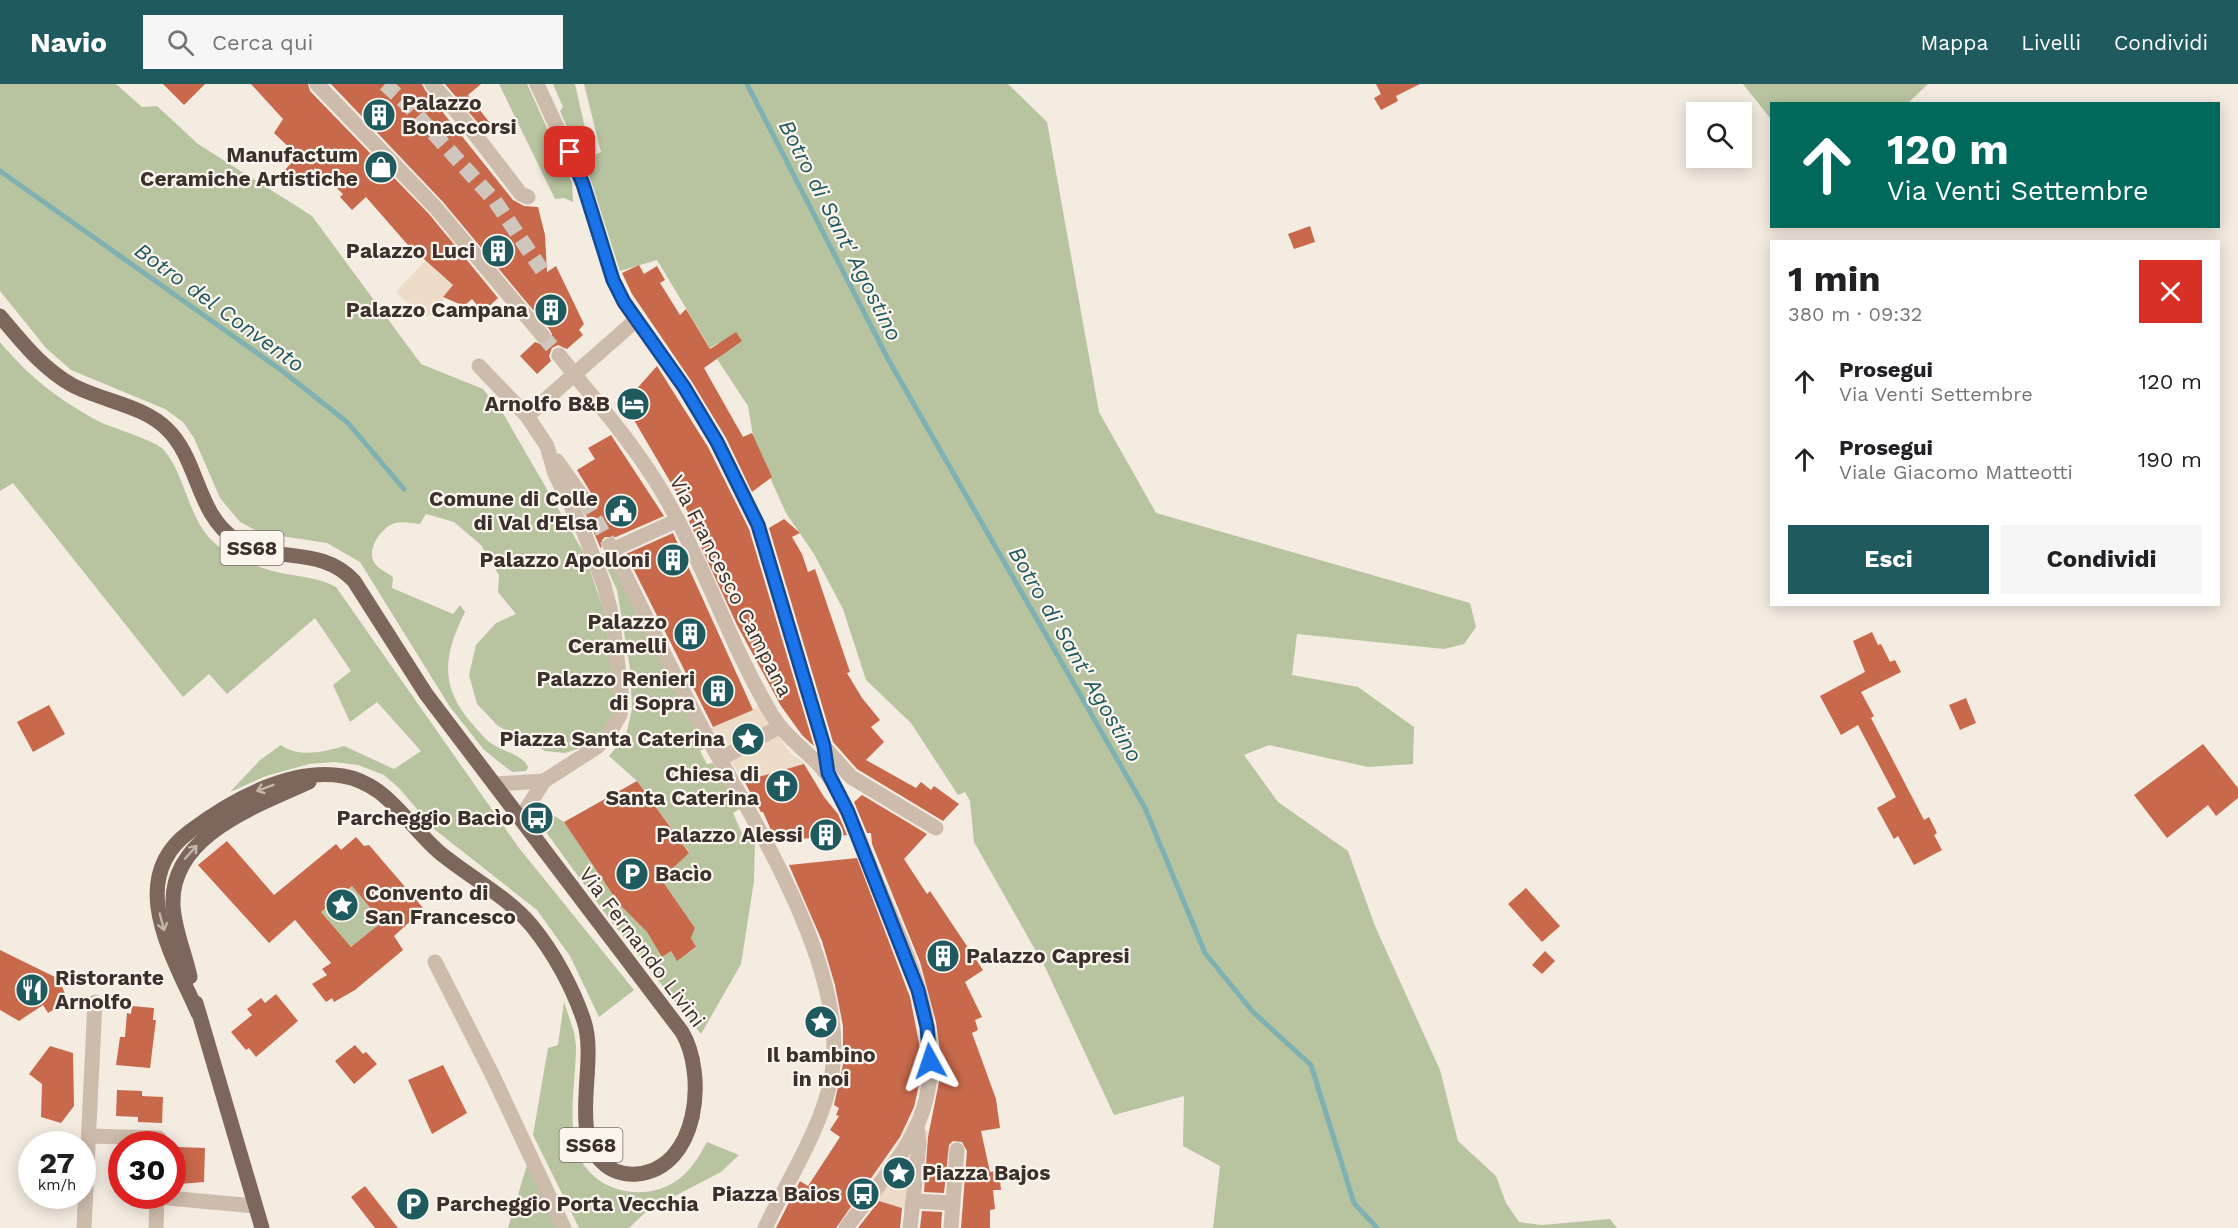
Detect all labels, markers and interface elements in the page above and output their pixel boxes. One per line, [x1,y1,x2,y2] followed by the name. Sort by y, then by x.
[143,15,563,69] search box
[30,26,107,59] text: Navio
[164,26,197,59] icon: search
[212,30,313,55] text: Cerca qui
[1920,30,1988,55] text: Mappa
[2021,30,2081,55] text: Livelli
[2114,30,2208,55] text: Condividi
[402,90,517,139] place label: Palazzo Bonaccorsi
[361,97,397,133] building icon: Palazzo Bonaccorsi
[1686,102,1752,168] map controls
[1686,102,1752,168] button: search
[774,116,907,345] water label: Botro di Sant' Agostino
[1887,125,2009,174] text: 120 m
[544,126,595,177] pin
[1788,126,1866,204] icon: ahead
[553,135,586,168] icon: arrive
[140,142,358,191] place label: Manufactum Ceramiche Artistiche
[363,149,399,185] shop icon: Manufactum Ceramiche Artistiche
[1887,175,2148,207] text: Via Venti Settembre
[480,233,516,269] building icon: Palazzo Luci
[130,238,309,377] water label: Botro del Convento
[346,238,475,263] place label: Palazzo Luci
[1788,258,1880,300] text: 1 min
[2139,260,2202,323] button: close
[533,292,569,328] building icon: Palazzo Campana
[346,297,529,322] place label: Palazzo Campana
[1788,302,1922,326] text: 380 m · 09:32
[1839,357,1933,382] text: Prosegui
[1788,365,1821,398] icon: ahead
[2138,369,2202,394] text: 120 m
[1839,382,2033,406] text: Via Venti Settembre
[615,386,651,422] hotel icon: Arnolfo B&B
[485,391,610,416] place label: Arnolfo B&B
[1839,435,1933,460] text: Prosegui
[1788,443,1821,476] icon: ahead
[2138,447,2202,472] text: 190 m
[1839,460,2073,484] text: Viale Giacomo Matteotti
[665,471,798,701] street label: Via Francesco Campana
[429,486,599,535] place label: Comune di Colle di Val d'Elsa
[603,493,639,529] public building icon: Comune di Colle di Val d'Elsa
[1788,525,1989,594] button: Esci
[2001,525,2202,594] button: Condividi
[220,531,284,565] road number: SS68
[655,542,691,578] building icon: Palazzo Apolloni
[1004,542,1148,766] water label: Botro di Sant' Agostino
[479,547,650,572] place label: Palazzo Apolloni
[568,609,667,658] place label: Palazzo Ceramelli
[672,616,708,652] building icon: Palazzo Ceramelli
[537,666,696,715] place label: Palazzo Renieri di Sopra
[700,673,736,709] building icon: Palazzo Renieri di Sopra
[730,721,766,757] place icon: Piazza Santa Caterina
[499,726,726,751] place label: Piazza Santa Caterina
[605,761,760,810] place label: Chiesa di Santa Caterina
[764,768,800,804] church icon: Chiesa di Santa Caterina
[256,783,275,794] one-way arrow
[519,800,555,836] bus stop icon: Parcheggio Bacìo
[336,805,514,830] place label: Parcheggio Bacìo
[808,817,844,853] building icon: Palazzo Alessi
[656,822,803,847] place label: Palazzo Alessi
[184,845,198,860] one-way arrow
[614,856,650,892] parking icon: Bacìo
[655,861,712,886] place label: Bacìo
[574,862,711,1032] street label: Via Fernando Livini
[365,880,516,929] place label: Convento di San Francesco
[324,887,360,923] place icon: Convento di San Francesco
[156,912,168,931] one-way arrow
[925,938,961,974] building icon: Palazzo Capresi
[966,943,1130,968] place label: Palazzo Capresi
[55,965,164,1014] place label: Ristorante Arnolfo
[14,972,50,1008] restaurant icon: Ristorante Arnolfo
[803,1004,839,1040] place icon: Il bambino in noi
[898,1029,962,1093] position arrow
[766,1042,876,1091] place label: Il bambino in noi
[560,1128,622,1162] road number: SS68
[108,1131,186,1209] speed limit sign: 30
[39,1145,75,1180] text: 27
[881,1155,917,1191] place icon: Piazza Bajos
[922,1160,1050,1185] place label: Piazza Bajos
[38,1176,76,1194] text: km/h
[845,1176,881,1212] bus stop icon: Piazza Baios
[712,1181,840,1206] place label: Piazza Baios
[395,1186,431,1222] parking icon: Parcheggio Porta Vecchia
[436,1191,699,1216] place label: Parcheggio Porta Vecchia

